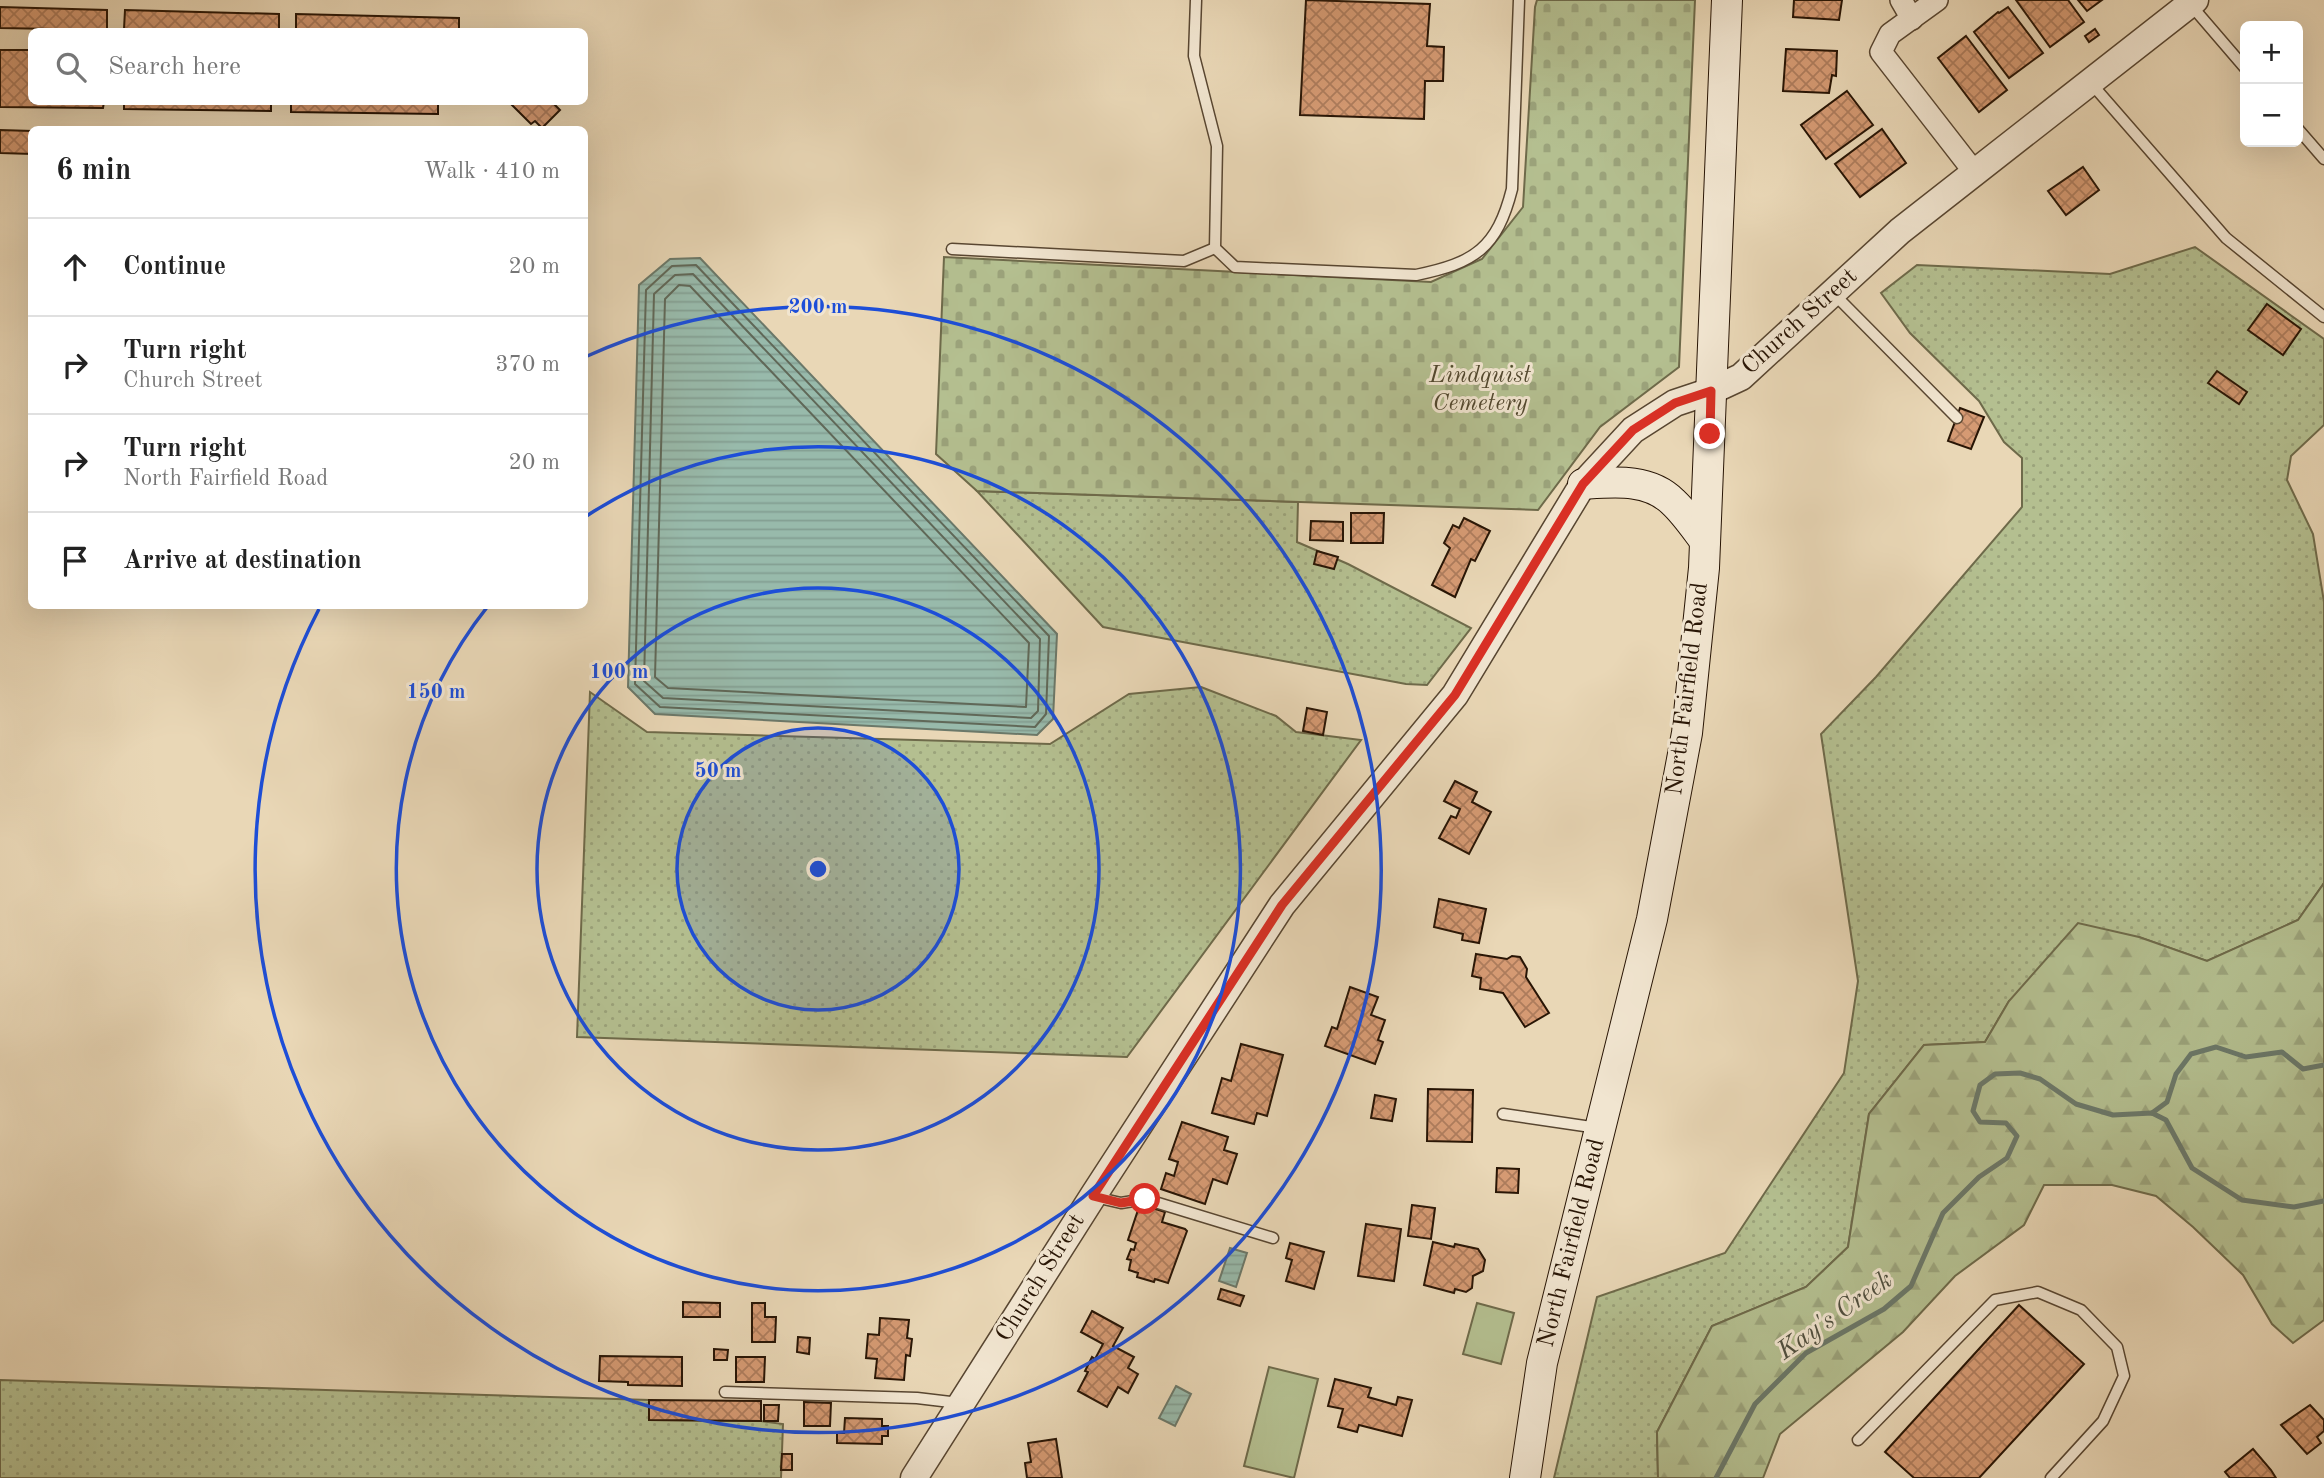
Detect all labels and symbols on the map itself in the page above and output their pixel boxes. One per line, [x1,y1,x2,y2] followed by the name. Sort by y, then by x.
[1738,264,1862,380] street label: Church Street
[788,297,848,318] text: 200 m
[1428,364,1531,416] park label: Lindquist Cemetery
[1694,418,1725,449] route end
[1663,581,1713,797] street label: North Fairfield Road
[589,662,649,683] text: 100 m
[406,682,466,703] text: 150 m
[694,761,742,782] text: 50 m
[806,857,830,881] centre of rings
[1534,1136,1610,1350] street label: North Fairfield Road
[1129,1183,1160,1214] route start
[992,1210,1090,1346] street label: Church Street
[1772,1267,1897,1366] water label: Kay's Creek

